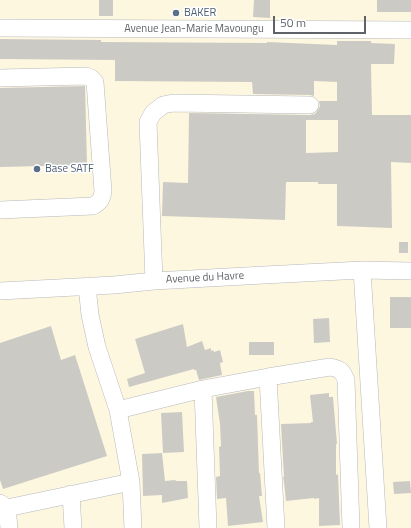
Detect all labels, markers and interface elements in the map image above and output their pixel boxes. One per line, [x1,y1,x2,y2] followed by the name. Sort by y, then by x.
[184,6,216,20] place label: BAKER
[171,8,181,18] marker: BAKER
[275,8,368,34] scale bar
[280,13,306,32] text: 50 m
[124,22,264,36] street label: Avenue Jean-Marie Mavoungu
[45,162,94,176] place label: Base SATF
[32,164,42,174] marker: Base SATF
[166,269,244,287] street label: Avenue du Havre

